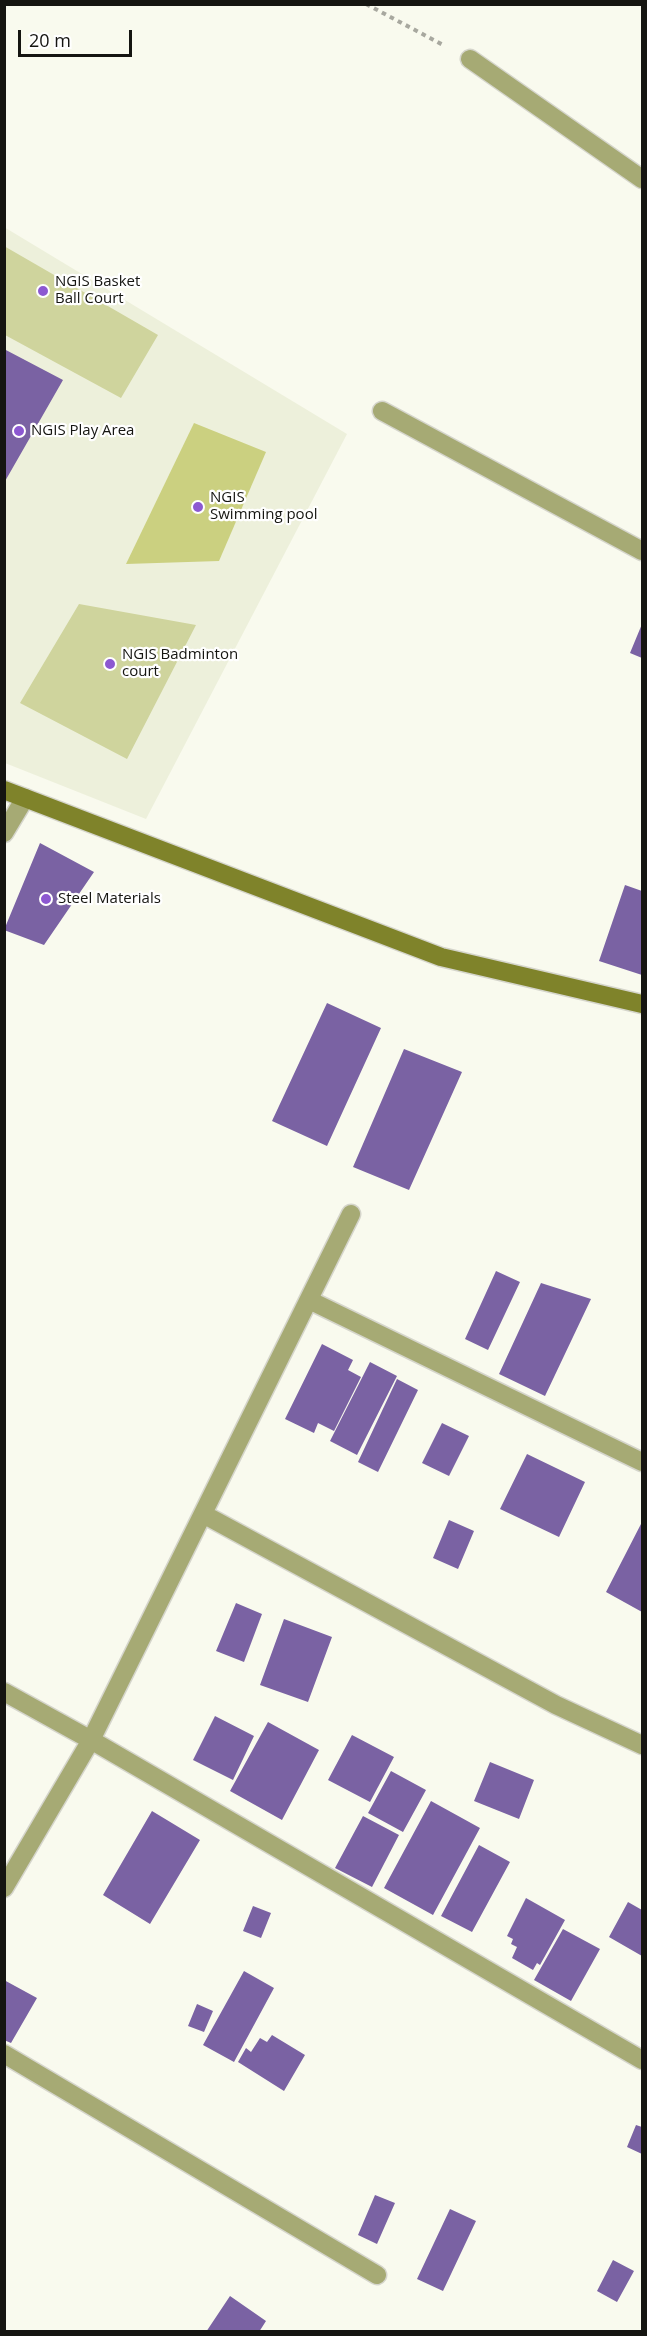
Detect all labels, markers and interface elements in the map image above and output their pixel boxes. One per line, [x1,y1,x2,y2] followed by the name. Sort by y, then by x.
[21,18,135,56] scale bar
[29,28,71,52] text: 20 m
[55,273,140,308] place label: NGIS Basket Ball Court
[36,284,50,298] marker: NGIS Basket Ball Court
[31,422,134,440] place label: NGIS Play Area
[12,424,26,438] marker: NGIS Play Area
[210,489,317,524] place label: NGIS Swimming pool
[191,500,205,514] marker: NGIS Swimming pool
[122,646,238,681] place label: NGIS Badminton court
[103,657,117,671] marker: NGIS Badminton court
[58,890,161,908] place label: Steel Materials
[39,892,53,906] marker: Steel Materials

